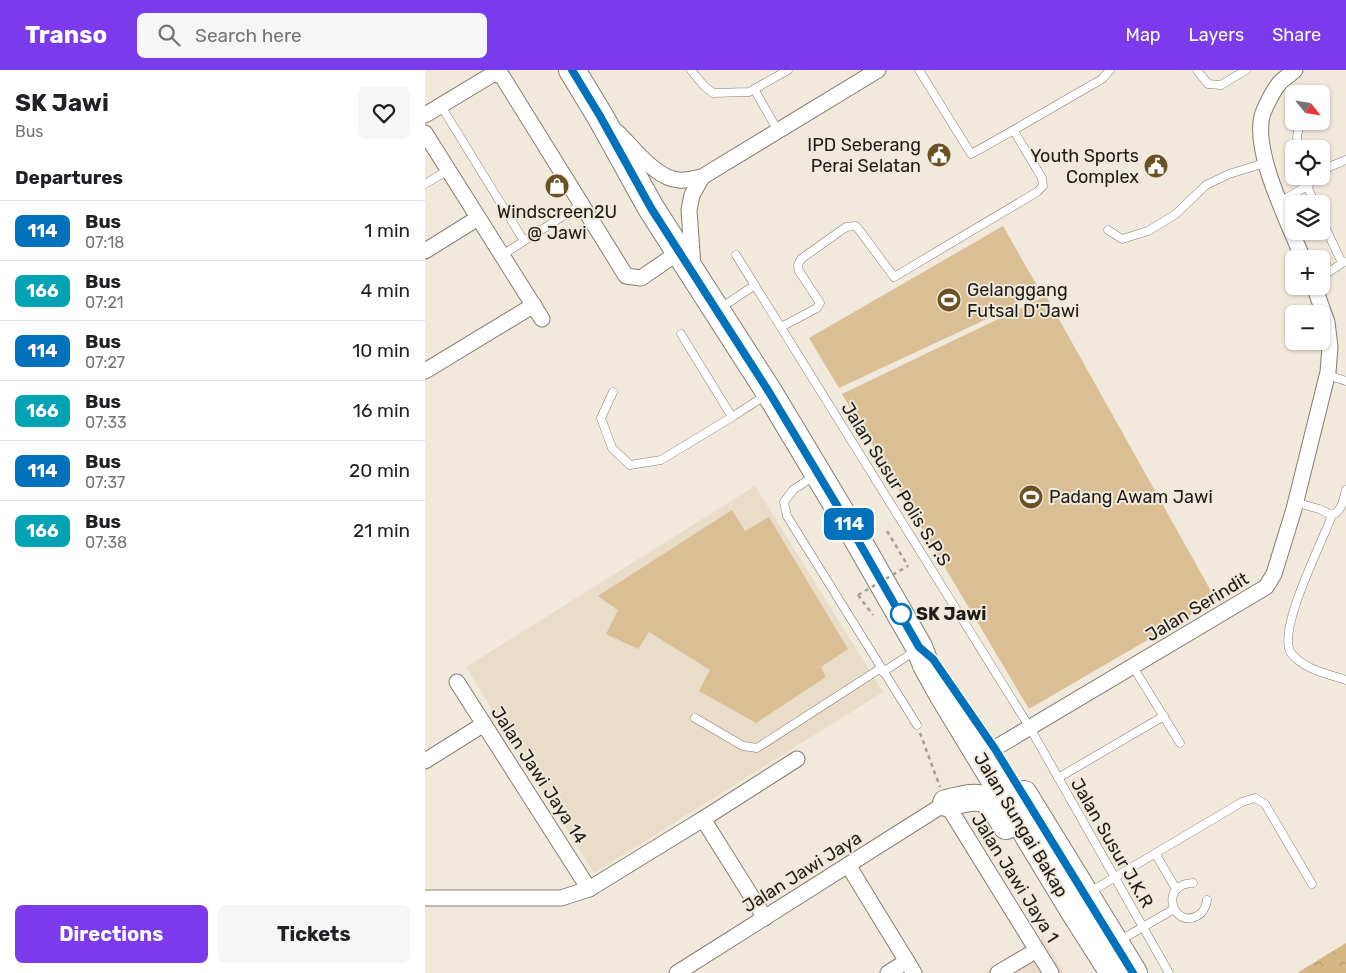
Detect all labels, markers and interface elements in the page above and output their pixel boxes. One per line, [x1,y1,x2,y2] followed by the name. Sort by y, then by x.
[137,13,487,58] search box
[25,21,107,49] text: Transo
[155,21,183,49] icon: search
[195,24,302,47] text: Search here
[1126,24,1161,46] text: Map
[1189,24,1244,46] text: Layers
[1272,24,1321,46] text: Share
[1285,85,1330,130] north arrow
[1285,85,1330,350] map controls
[358,87,410,139] button: heart
[15,89,109,117] text: SK Jawi
[15,122,43,141] text: Bus
[807,134,921,177] place label: IPD Seberang Perai Selatan
[1285,140,1330,185] button: locate
[926,142,952,168] public building icon: IPD Seberang Perai Selatan
[1030,145,1139,188] place label: Youth Sports Complex
[1143,153,1169,179] public building icon: Youth Sports Complex
[15,166,123,189] text: Departures
[544,173,570,199] shop icon: Windscreen2U @ Jawi
[1285,195,1330,240] button: layers
[497,201,617,244] place label: Windscreen2U @ Jawi
[85,210,121,233] text: Bus
[364,219,410,242] text: 1 min
[27,220,58,242] text: 114
[85,233,125,252] text: 07:18
[1285,250,1330,295] button: +
[85,270,121,293] text: Bus
[361,279,410,302] text: 4 min
[967,279,1079,322] place label: Gelanggang Futsal D'Jawi
[26,280,59,302] text: 166
[936,287,962,313] sports icon: Gelanggang Futsal D'Jawi
[85,293,124,312] text: 07:21
[1285,305,1330,350] button: −
[85,330,121,353] text: Bus
[352,339,410,362] text: 10 min
[27,340,58,362] text: 114
[85,353,125,372] text: 07:27
[85,390,121,413] text: Bus
[837,398,955,570] street label: Jalan Susur Polis S.P.S
[353,399,410,422] text: 16 min
[26,400,59,422] text: 166
[85,413,127,432] text: 07:33
[85,450,121,473] text: Bus
[349,459,410,482] text: 20 min
[27,460,58,482] text: 114
[85,473,125,492] text: 07:37
[1018,484,1044,510] sports icon: Padang Awam Jawi
[1049,486,1213,508] place label: Padang Awam Jawi
[820,508,878,540] line badge: 114
[85,510,121,533] text: Bus
[834,513,864,535] text: 114
[353,519,410,542] text: 21 min
[26,520,59,542] text: 166
[85,533,127,552] text: 07:38
[1141,568,1253,646] street label: Jalan Serindit
[890,603,912,625] marker: SK Jawi
[916,603,986,625] place label: SK Jawi
[486,702,592,848] street label: Jalan Jawi Jaya 14
[969,749,1073,901] street label: Jalan Sungai Bakap
[1066,774,1158,912] street label: Jalan Susur J.K.R
[966,809,1064,947] street label: Jalan Jawi Jaya 1
[739,827,865,917] street label: Jalan Jawi Jaya
[15,905,208,963] button: Directions
[218,905,410,963] button: Tickets

